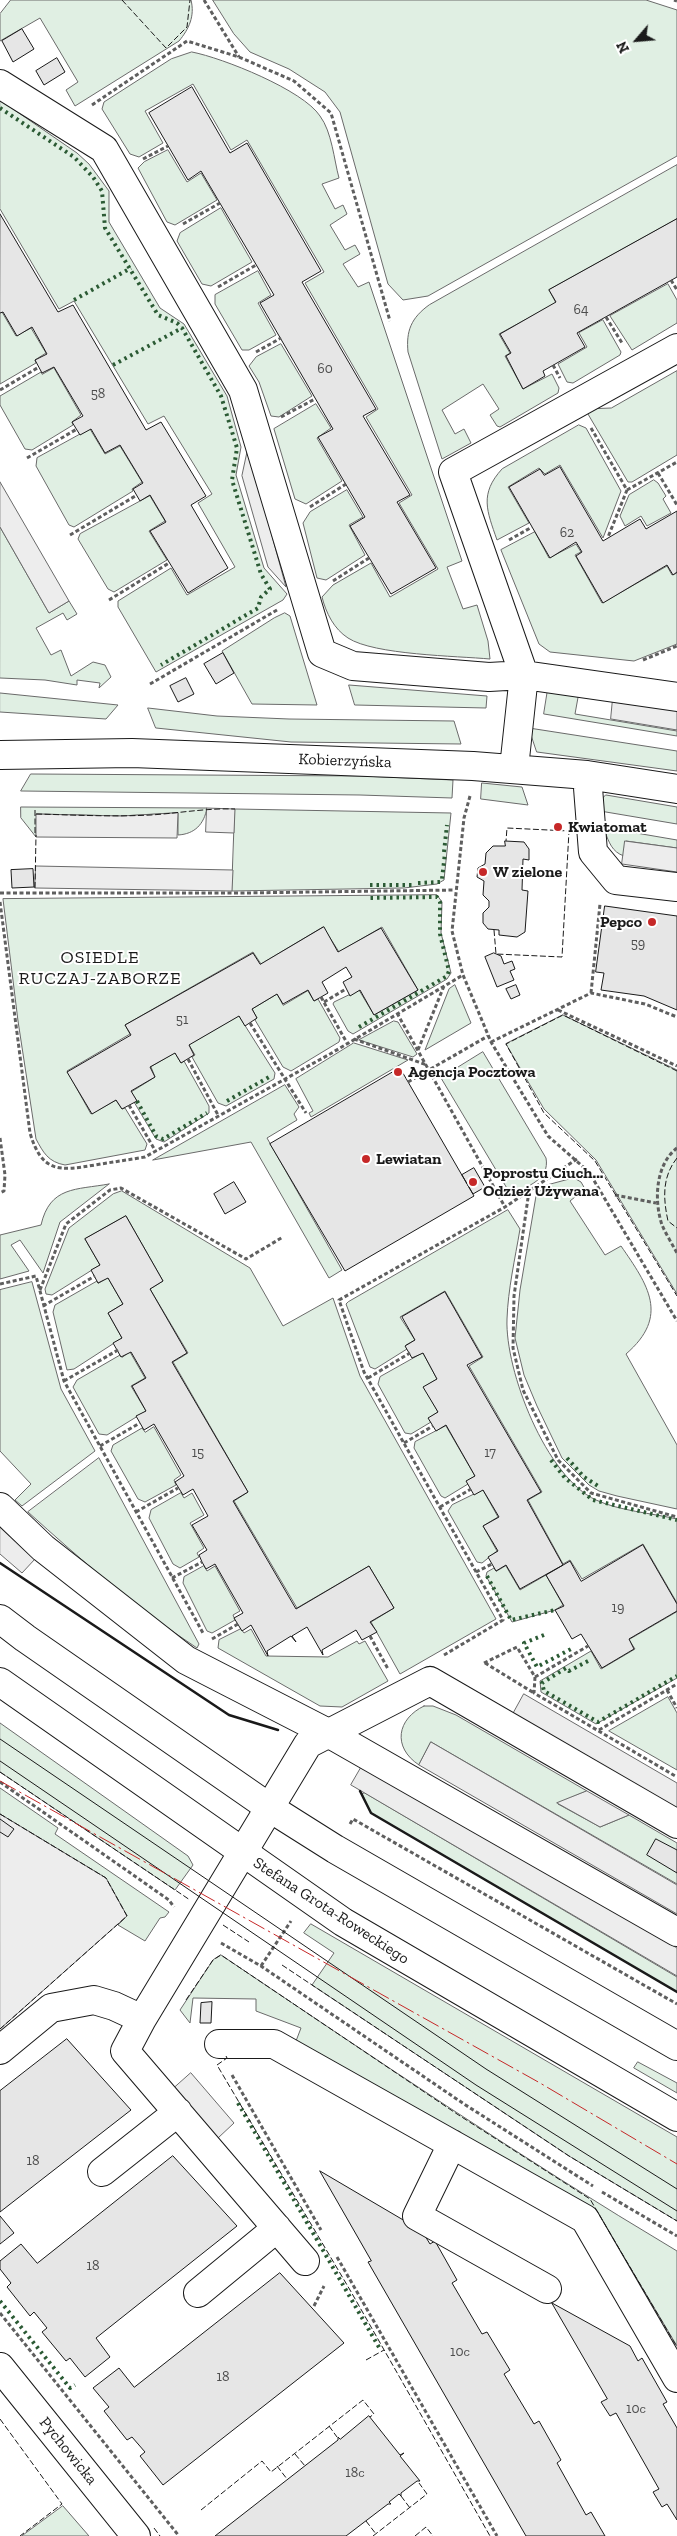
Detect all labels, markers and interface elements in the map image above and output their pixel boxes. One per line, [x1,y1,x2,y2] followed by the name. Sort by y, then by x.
[612,15,662,65] north arrow
[613,38,633,56] text: N
[574,302,588,318] house number: 64
[317,361,333,377] house number: 60
[91,386,105,402] house number: 58
[560,525,574,541] house number: 62
[298,750,392,772] street label: Kobierzyńska
[568,817,647,837] place label: Kwiatomat
[552,821,564,833] marker: Kwiatomat
[493,862,562,882] place label: W zielone
[477,866,489,878] marker: W zielone
[600,912,642,932] place label: Pepco
[646,916,658,928] marker: Pepco
[631,936,645,952] house number: 59
[17,947,183,990] district label: OSIEDLE RUCZAJ-ZABORZE
[176,1012,188,1028] house number: 51
[408,1062,536,1082] place label: Agencja Pocztowa
[392,1066,404,1078] marker: Agencja Pocztowa
[376,1149,441,1169] place label: Lewiatan
[360,1153,372,1165] marker: Lewiatan
[483,1163,603,1201] place label: Poprostu Ciuch... Odzież Używana
[467,1176,479,1188] marker: Poprostu Ciuch... Odzież Używana
[192,1445,204,1461] house number: 15
[484,1445,496,1461] house number: 17
[612,1600,624,1616] house number: 19
[249,1853,413,1969] street label: Stefana Grota-Roweckiego
[27,2153,39,2169] house number: 18
[87,2258,99,2274] house number: 18
[450,2344,470,2360] house number: 10c
[217,2369,229,2385] house number: 18
[626,2401,646,2417] house number: 10c
[35,2413,101,2489] street label: Pychowicka
[345,2465,365,2481] house number: 18c

